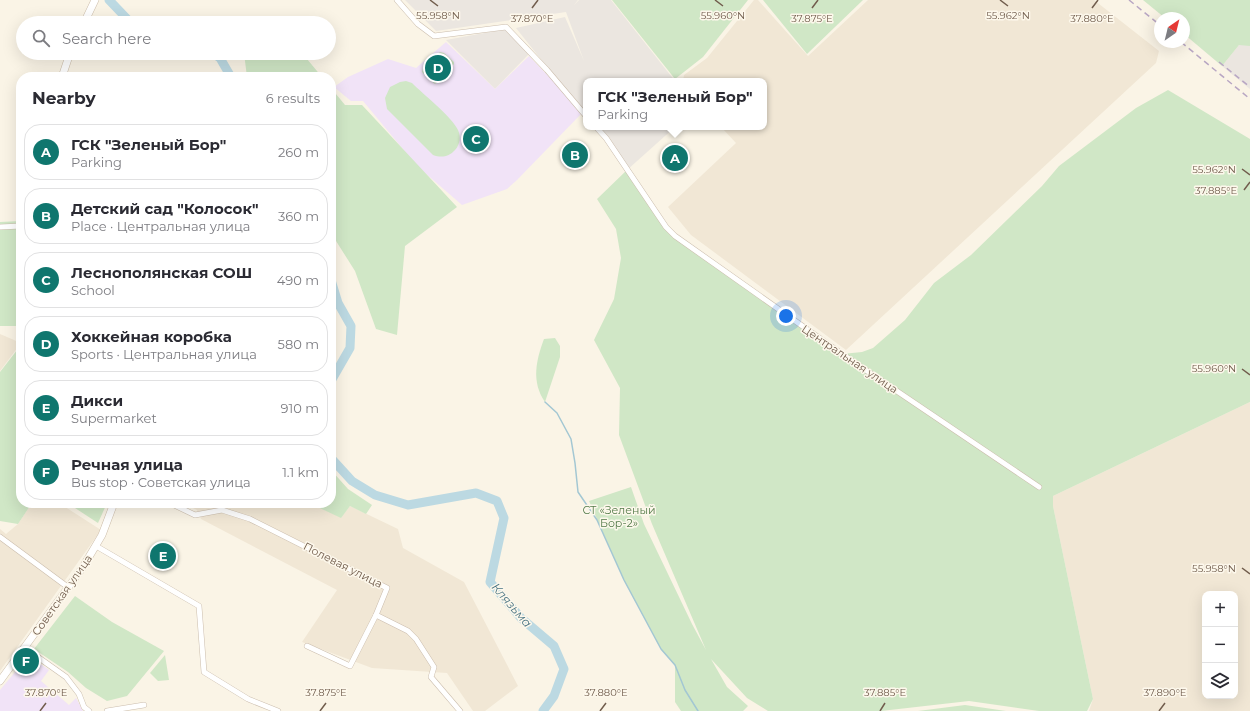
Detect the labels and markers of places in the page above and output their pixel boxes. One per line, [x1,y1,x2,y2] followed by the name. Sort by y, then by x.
[425,53,451,83] pin: D
[463,124,489,154] pin: C
[562,140,588,170] pin: B
[662,143,688,173] pin: A
[150,541,176,571] pin: E
[13,646,39,676] pin: F

